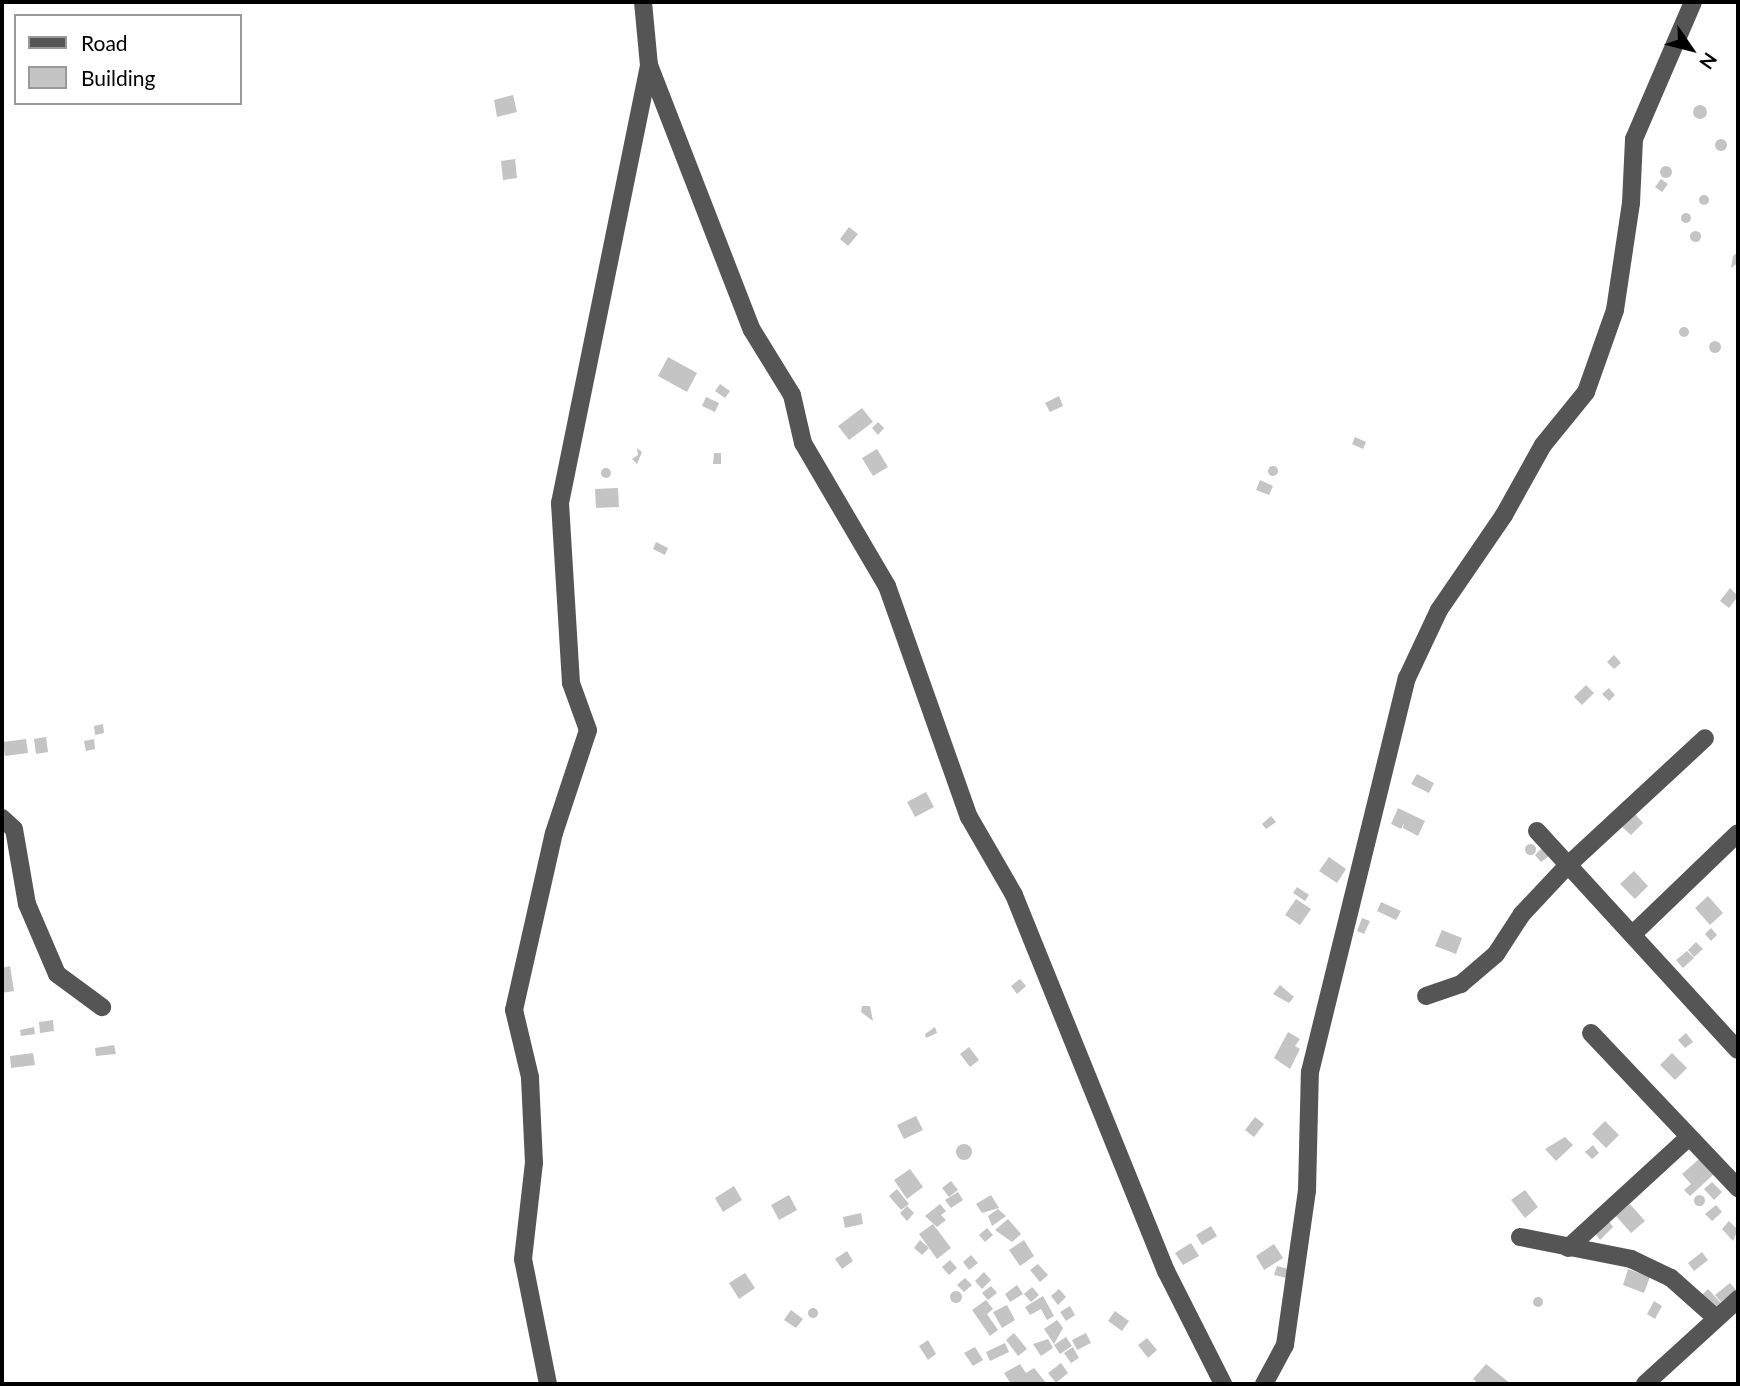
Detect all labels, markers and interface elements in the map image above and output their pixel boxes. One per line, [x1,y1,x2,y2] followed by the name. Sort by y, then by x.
[14,14,242,105] legend
[1656,14,1726,84] north arrow
[81,30,128,55] text: Road
[1695,49,1722,74] text: N
[81,65,156,90] text: Building

